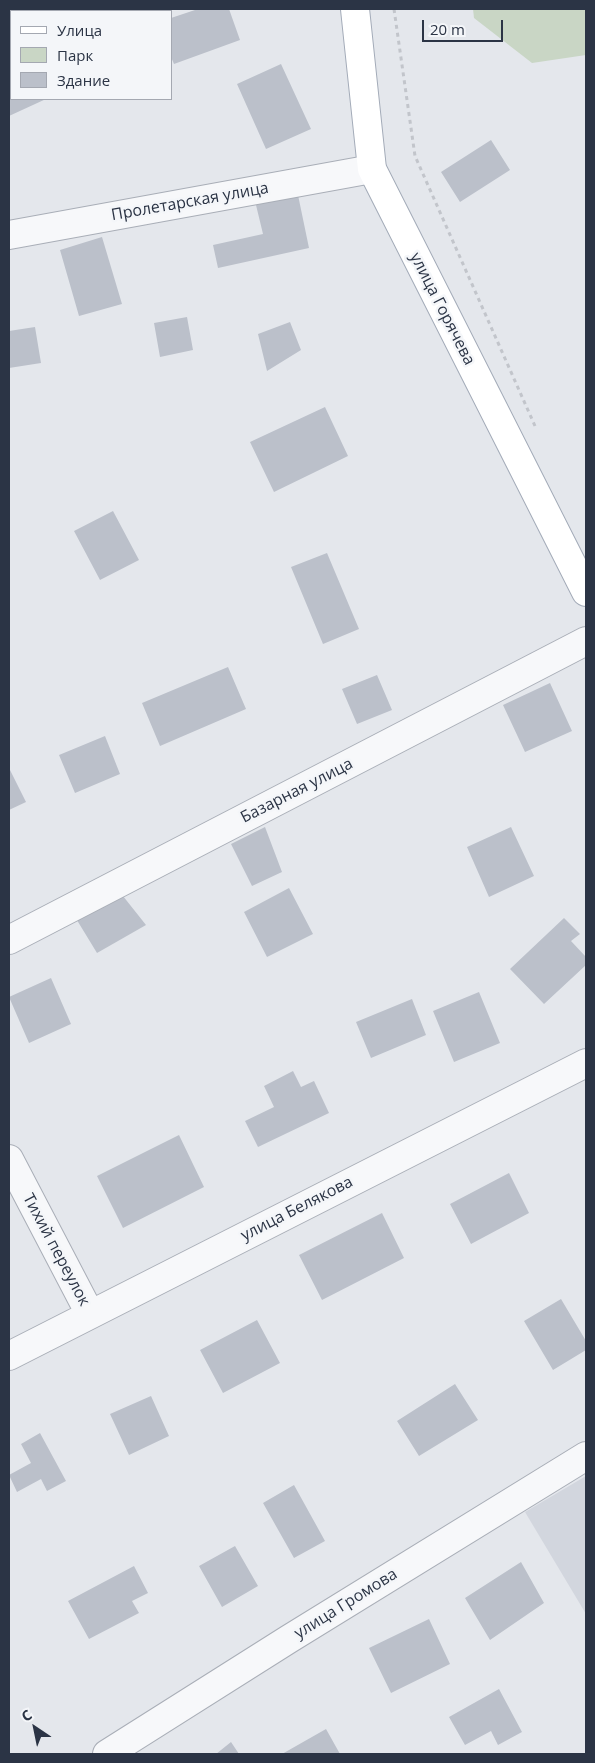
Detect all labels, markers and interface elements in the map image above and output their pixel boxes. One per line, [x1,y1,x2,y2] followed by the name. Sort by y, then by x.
[10,10,172,100] legend
[425,10,506,42] scale bar
[430,19,465,39] text: 20 m
[57,20,102,40] text: Улица
[57,45,93,65] text: Парк
[57,70,110,90] text: Здание
[110,179,270,225] street label: Пролетарская улица
[405,250,479,368] street label: улица Горячева
[238,754,356,828] street label: Базарная улица
[238,1172,356,1246] street label: улица Белякова
[18,1190,94,1310] street label: Тихий переулок
[291,1565,401,1643] street label: улица Громова
[10,1703,60,1753] north arrow
[17,1705,35,1726] text: С

